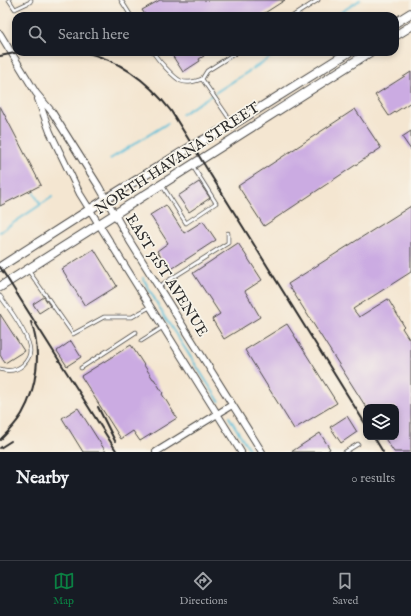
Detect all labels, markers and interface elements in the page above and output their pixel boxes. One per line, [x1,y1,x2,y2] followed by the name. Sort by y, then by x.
[12,12,399,56] search box
[26,23,48,45] icon: search
[58,25,129,44] text: Search here
[91,98,263,219] street label: NORTH HAVANA STREET
[121,210,212,340] street label: EAST 51ST AVENUE
[363,404,399,440] map controls
[363,404,399,440] button: layers
[16,468,69,489] text: Nearby
[351,470,395,487] text: 0 results
[53,570,75,608] tab: Map
[180,570,227,608] tab: Directions
[332,570,358,608] tab: Saved

